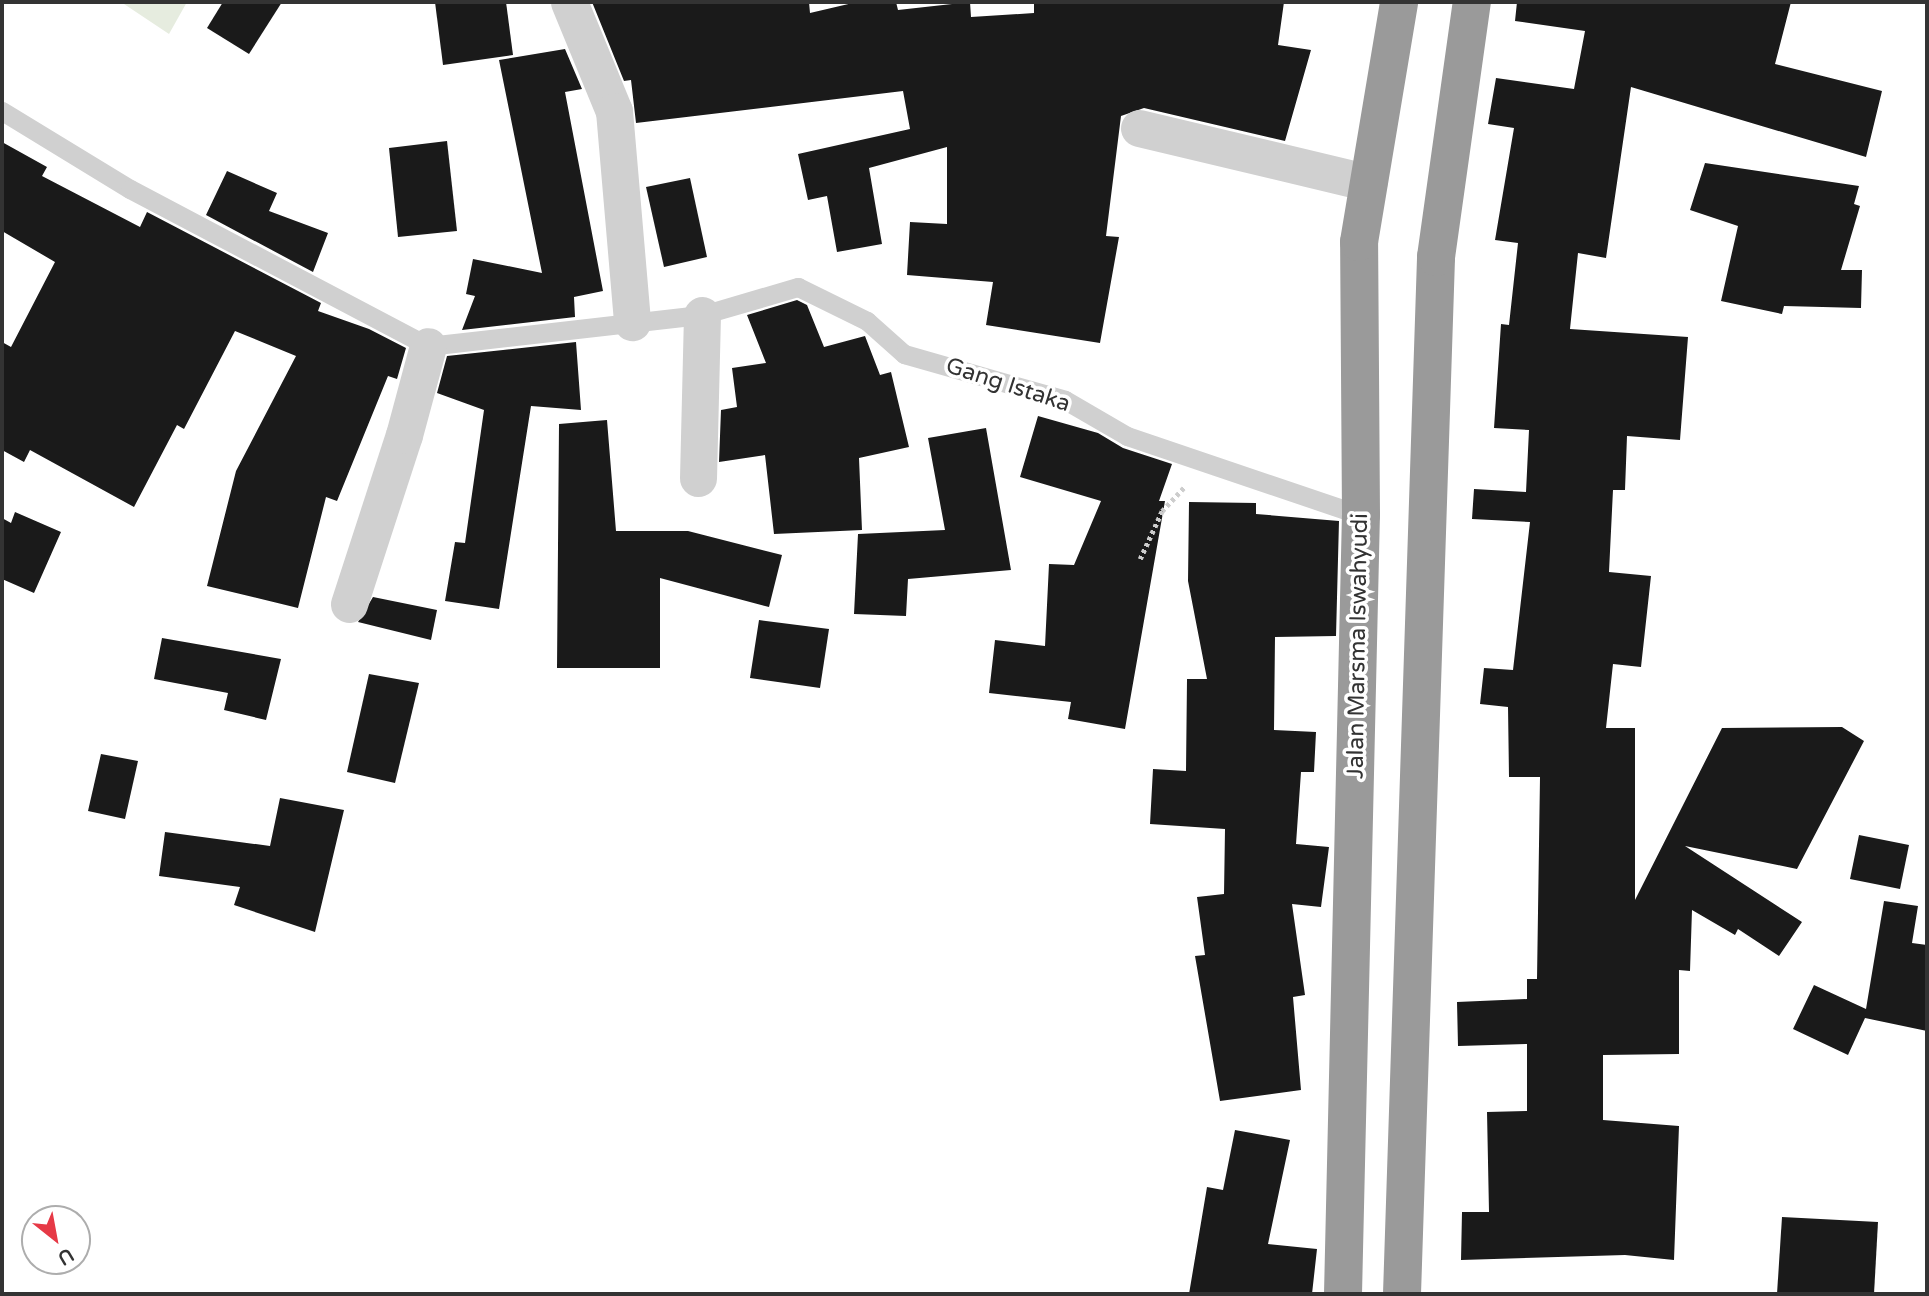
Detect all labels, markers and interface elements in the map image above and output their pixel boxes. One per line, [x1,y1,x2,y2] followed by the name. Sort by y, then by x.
[942,352,1074,418] street label: Gang Istaka
[1342,513,1374,779] street label: Jalan Marsma Iswahyudi
[21,1205,91,1275] north arrow
[54,1243,78,1269] text: U

